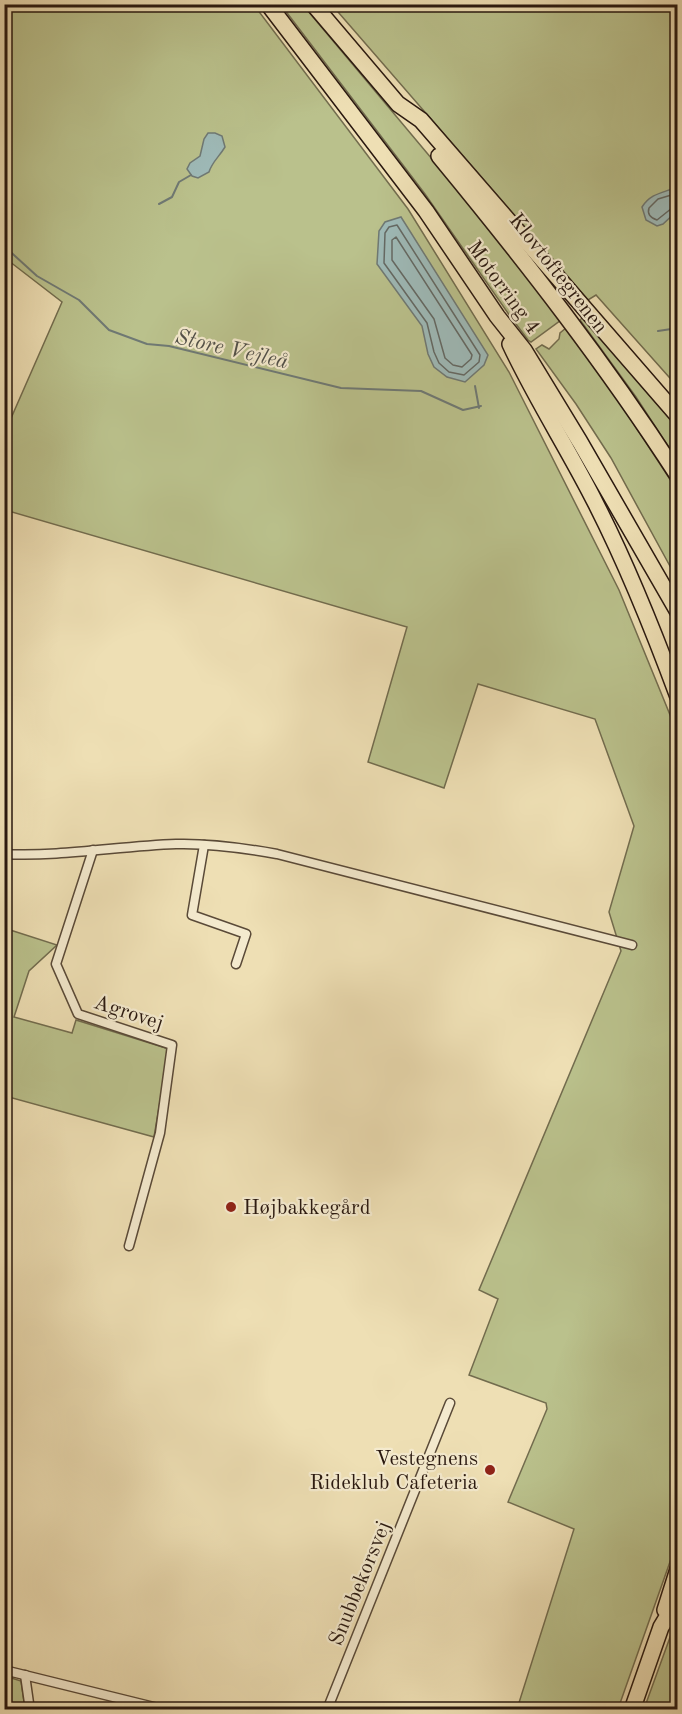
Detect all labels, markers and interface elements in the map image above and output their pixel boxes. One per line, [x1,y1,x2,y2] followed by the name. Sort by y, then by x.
[505,210,611,338] street label: Klovtoftegrenen
[462,237,543,338] street label: Motorring 4
[173,326,290,374] water label: Store Vejleå
[91,992,166,1035] street label: Agrovej
[243,1198,371,1219] place label: Højbakkegård
[224,1200,238,1214] marker: Højbakkegård
[310,1449,478,1494] place label: Vestegnens Rideklub Cafeteria
[483,1463,497,1477] marker: Vestegnens Rideklub Cafeteria
[326,1518,395,1649] street label: Snubbekorsvej

